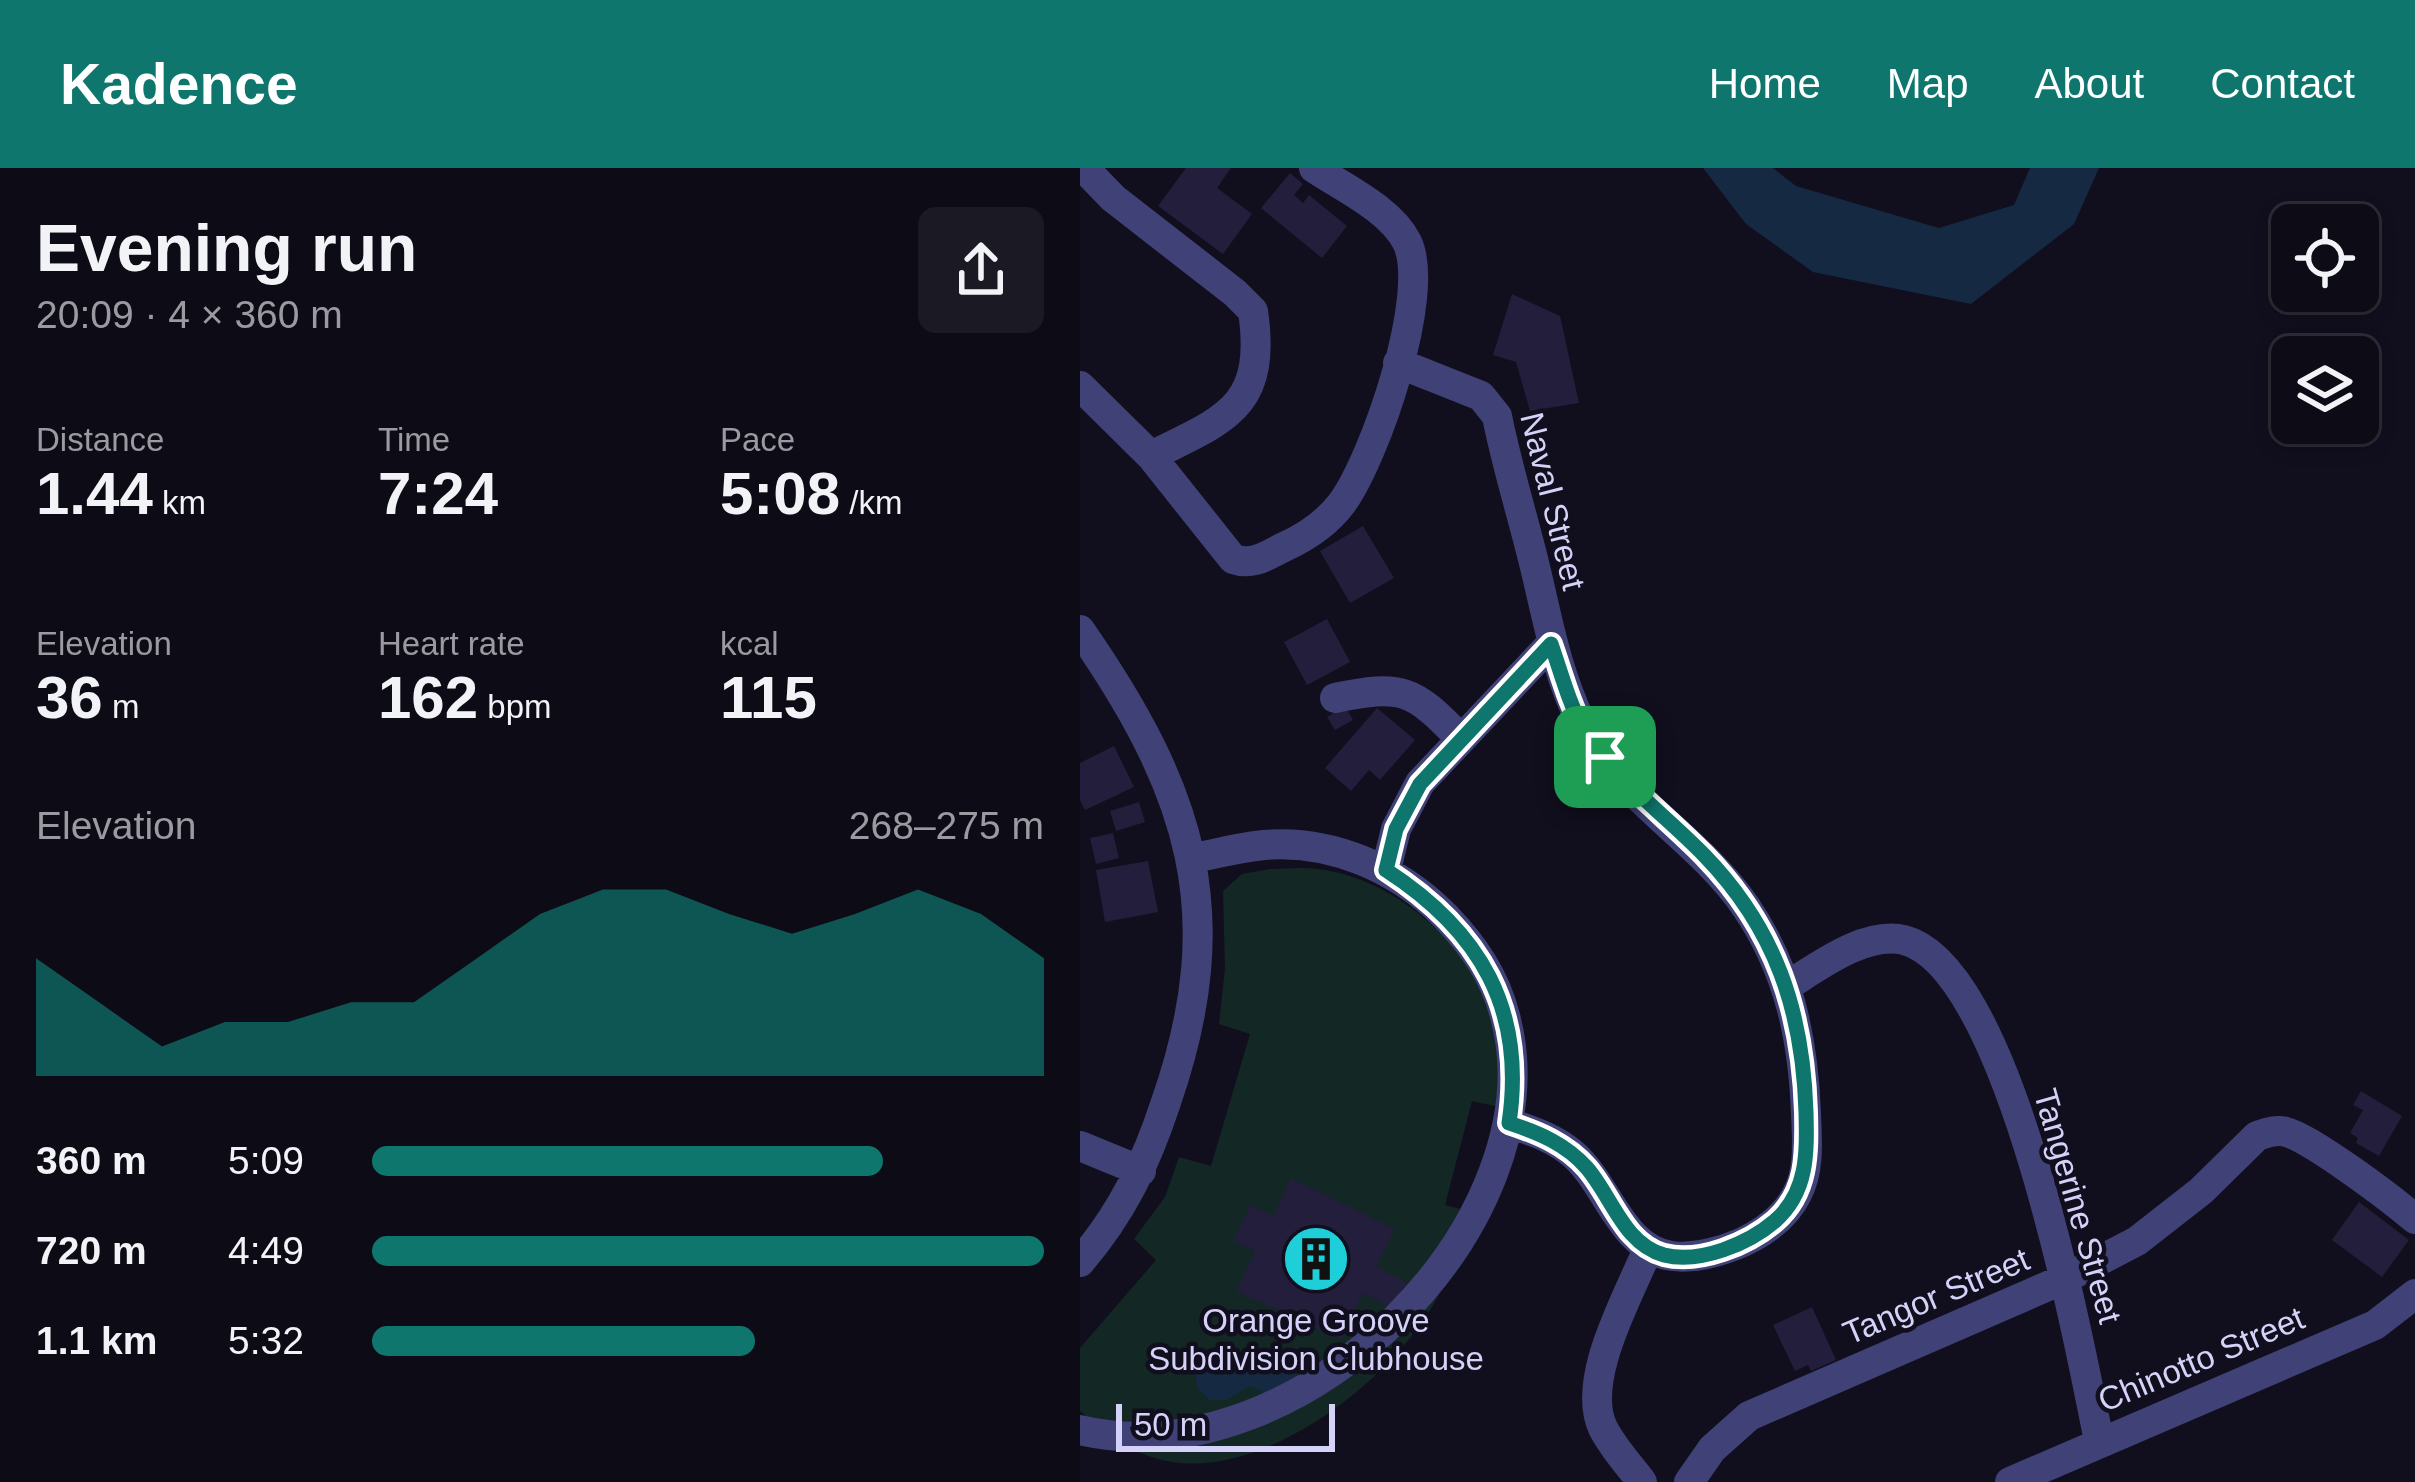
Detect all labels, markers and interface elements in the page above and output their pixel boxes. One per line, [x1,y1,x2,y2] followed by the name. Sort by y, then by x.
[60,52,298,116] text: Kadence
[1709,60,1821,107] text: Home
[1887,60,1968,107] text: Map
[2034,60,2144,107] text: About
[2210,60,2355,107] text: Contact
[2271,204,2379,444] map controls
[2271,204,2379,312] button: locate
[918,207,1044,333] button: share
[36,211,417,285] text: Evening run
[36,293,343,336] text: 20:09 · 4 × 360 m
[2271,336,2379,444] button: layers
[1513,408,1593,594] street label: Naval Street
[36,421,164,458] text: Distance
[378,421,450,458] text: Time
[720,421,795,458] text: Pace
[36,460,153,527] text: 1.44
[378,460,498,527] text: 7:24
[720,460,840,527] text: 5:08
[153,484,206,521] text: km
[840,484,902,521] text: /km
[36,625,172,662] text: Elevation
[378,625,525,662] text: Heart rate
[720,625,779,662] text: kcal
[36,664,103,731] text: 36
[378,664,478,731] text: 162
[720,664,817,731] text: 115
[103,688,139,725] text: m
[478,688,551,725] text: bpm
[1554,706,1656,808] pin
[1572,724,1638,790] icon: arrive
[36,804,196,847] text: Elevation
[849,804,1044,847] text: 268–275 m
[2027,1085,2129,1327] street label: Tangerine Street
[36,1139,147,1182] text: 360 m
[228,1139,304,1182] text: 5:09
[1281,1224,1351,1294] building icon: Orange Groove Subdivision Clubhouse
[36,1229,147,1272] text: 720 m
[228,1229,304,1272] text: 4:49
[1838,1240,2034,1352] street label: Tangor Street
[2092,1299,2310,1419] street label: Chinotto Street
[1148,1302,1484,1377] place label: Orange Groove Subdivision Clubhouse
[36,1319,157,1362] text: 1.1 km
[228,1319,304,1362] text: 5:32
[1116,1398,1335,1451] scale bar
[1134,1406,1207,1443] text: 50 m

